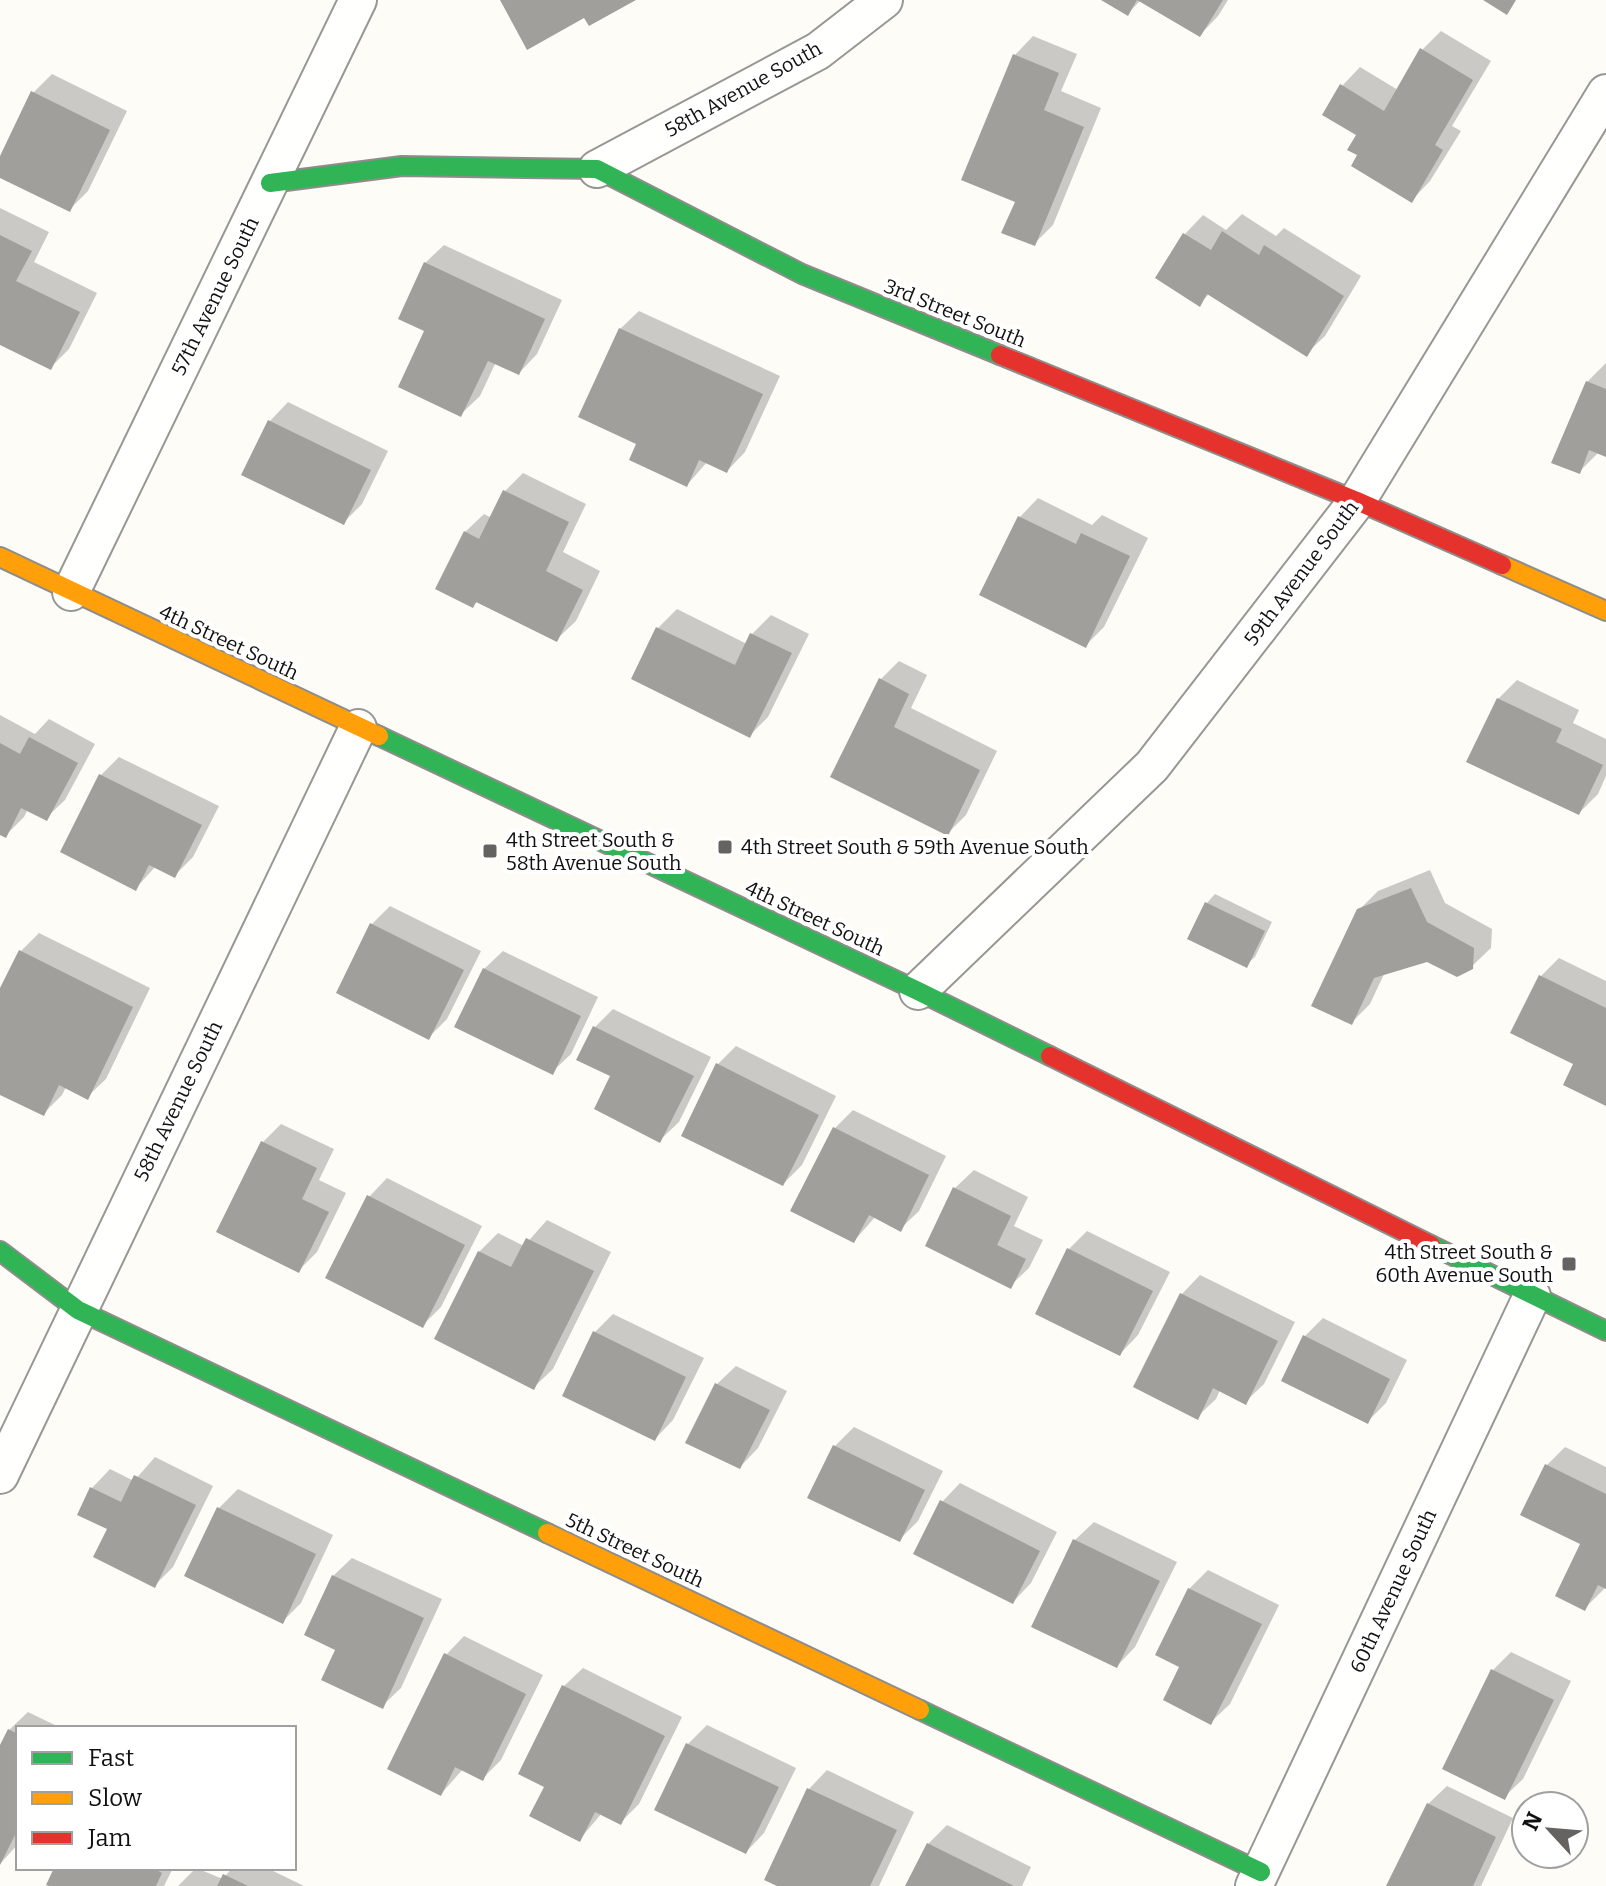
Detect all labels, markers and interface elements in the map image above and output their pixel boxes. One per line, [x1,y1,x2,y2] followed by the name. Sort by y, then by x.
[660,36,826,142] street label: 58th Avenue South
[166,212,264,379] street label: 57th Avenue South
[881,274,1030,353] street label: 3rd Street South
[1239,495,1364,650] street label: 59th Avenue South
[156,599,303,685] street label: 4th Street South
[506,828,682,875] place label: 4th Street South & 58th Avenue South
[741,835,1089,859] place label: 4th Street South & 59th Avenue South
[716,838,734,856] marker: 4th Street South & 59th Avenue South
[481,842,499,860] marker: 4th Street South & 58th Avenue South
[742,875,889,961] street label: 4th Street South
[129,1016,227,1185] street label: 58th Avenue South
[1376,1240,1554,1287] place label: 4th Street South & 60th Avenue South
[1560,1255,1578,1273] marker: 4th Street South & 60th Avenue South
[1345,1505,1442,1676] street label: 60th Avenue South
[562,1507,708,1593] street label: 5th Street South
[16,1726,296,1870] legend
[88,1744,134,1772] text: Fast
[88,1784,143,1812] text: Slow
[1510,1790,1590,1870] north arrow
[1517,1808,1548,1835] text: N
[87,1824,132,1852] text: Jam

